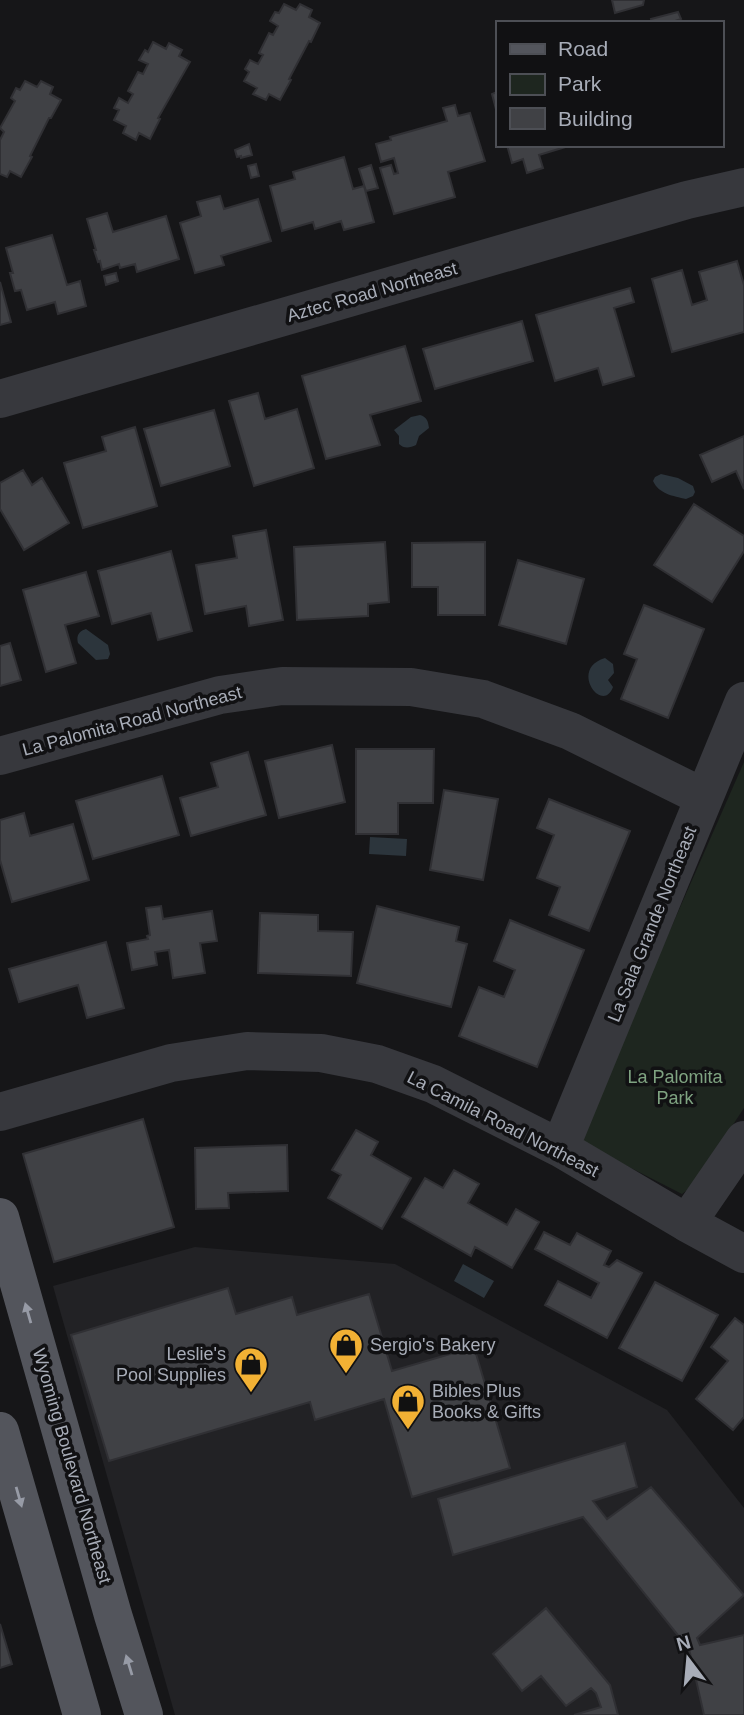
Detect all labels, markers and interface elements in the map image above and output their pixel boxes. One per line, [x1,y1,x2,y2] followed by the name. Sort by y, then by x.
[496,21,723,147] legend
[558,37,608,60] text: Road
[558,72,602,95] text: Park
[558,107,633,130] text: Building
[285,258,459,326] street label: Aztec Road Northeast
[20,682,244,760] street label: La Palomita Road Northeast
[604,823,700,1025] street label: La Sala Grande Northeast
[404,1067,602,1181] street label: La Camila Road Northeast
[627,1067,724,1108] park label: La Palomita Park
[23,1302,33,1323] one-way arrow
[327,1326,365,1375] shop icon: Sergio's Bakery
[370,1335,496,1355] place label: Sergio's Bakery
[116,1344,226,1385] place label: Leslie's Pool Supplies
[232,1345,270,1394] shop icon: Leslie's Pool Supplies
[29,1346,115,1586] street label: Wyoming Boulevard Northeast
[432,1381,541,1422] place label: Bibles Plus Books & Gifts
[389,1382,427,1431] shop icon: Bibles Plus Books & Gifts
[14,1486,24,1507] one-way arrow
[653,1624,723,1694] north arrow
[674,1631,693,1655] text: N
[123,1654,133,1675] one-way arrow

